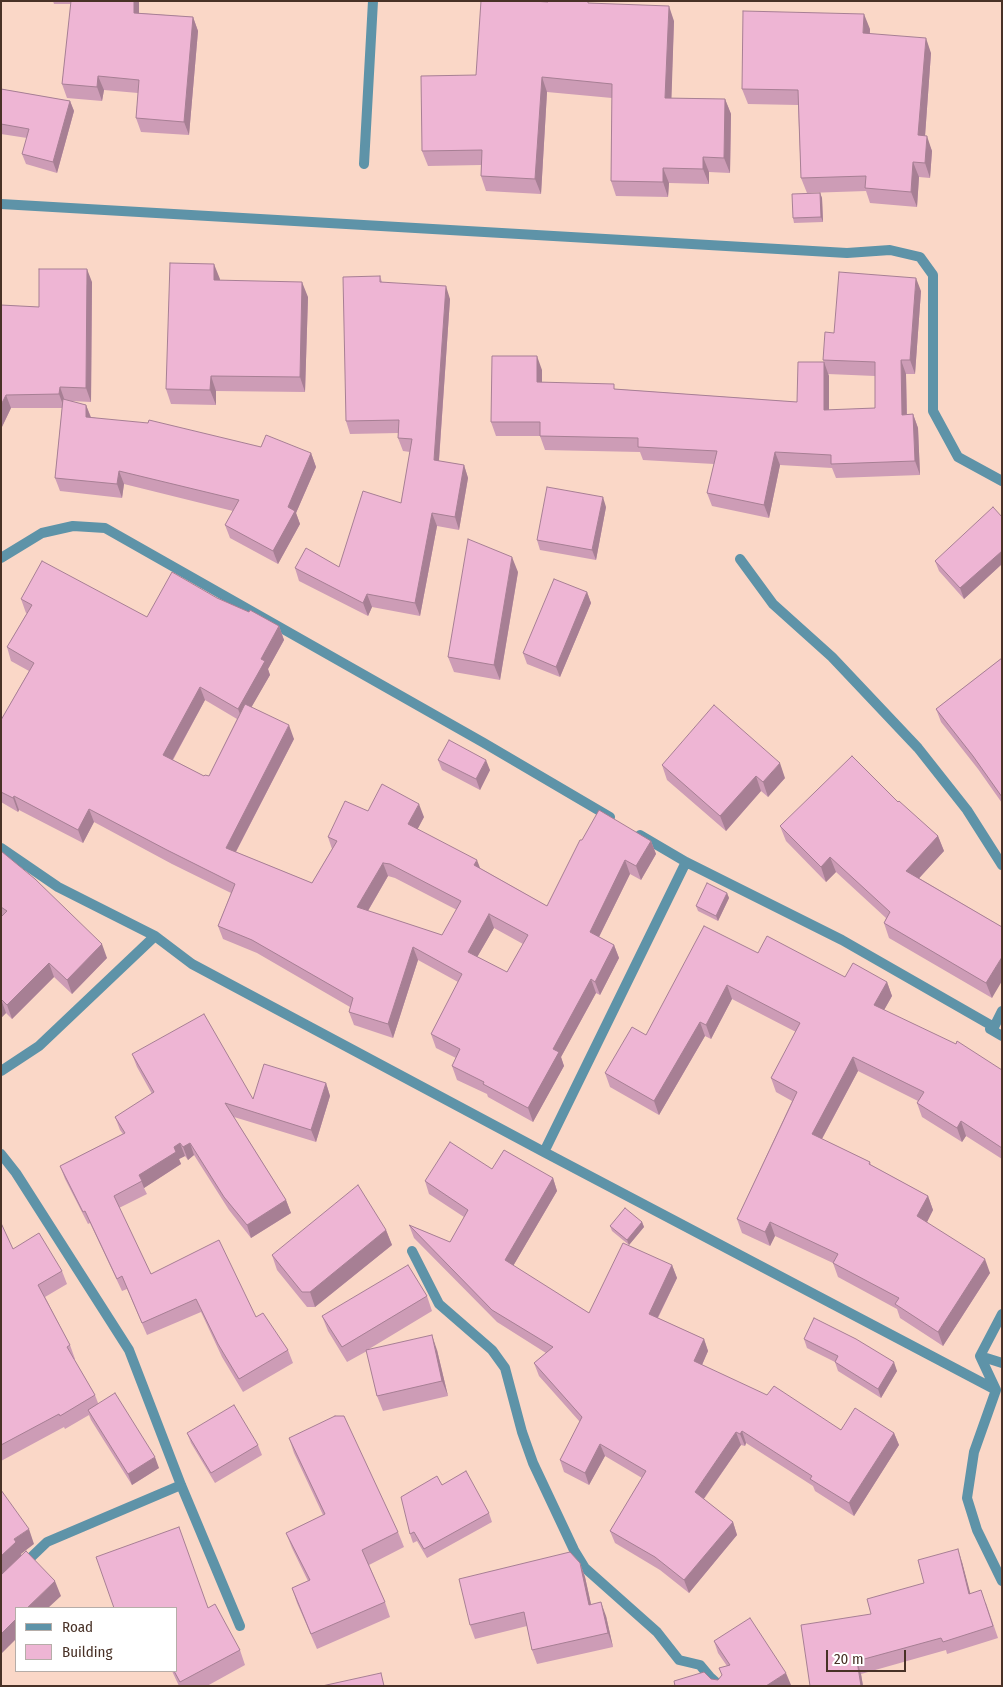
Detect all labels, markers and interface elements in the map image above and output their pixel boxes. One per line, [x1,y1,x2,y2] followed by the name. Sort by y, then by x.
[15,1607,178,1672] legend
[62,1618,93,1636] text: Road
[828,1640,908,1672] scale bar
[62,1643,113,1661] text: Building
[834,1650,864,1668] text: 20 m

